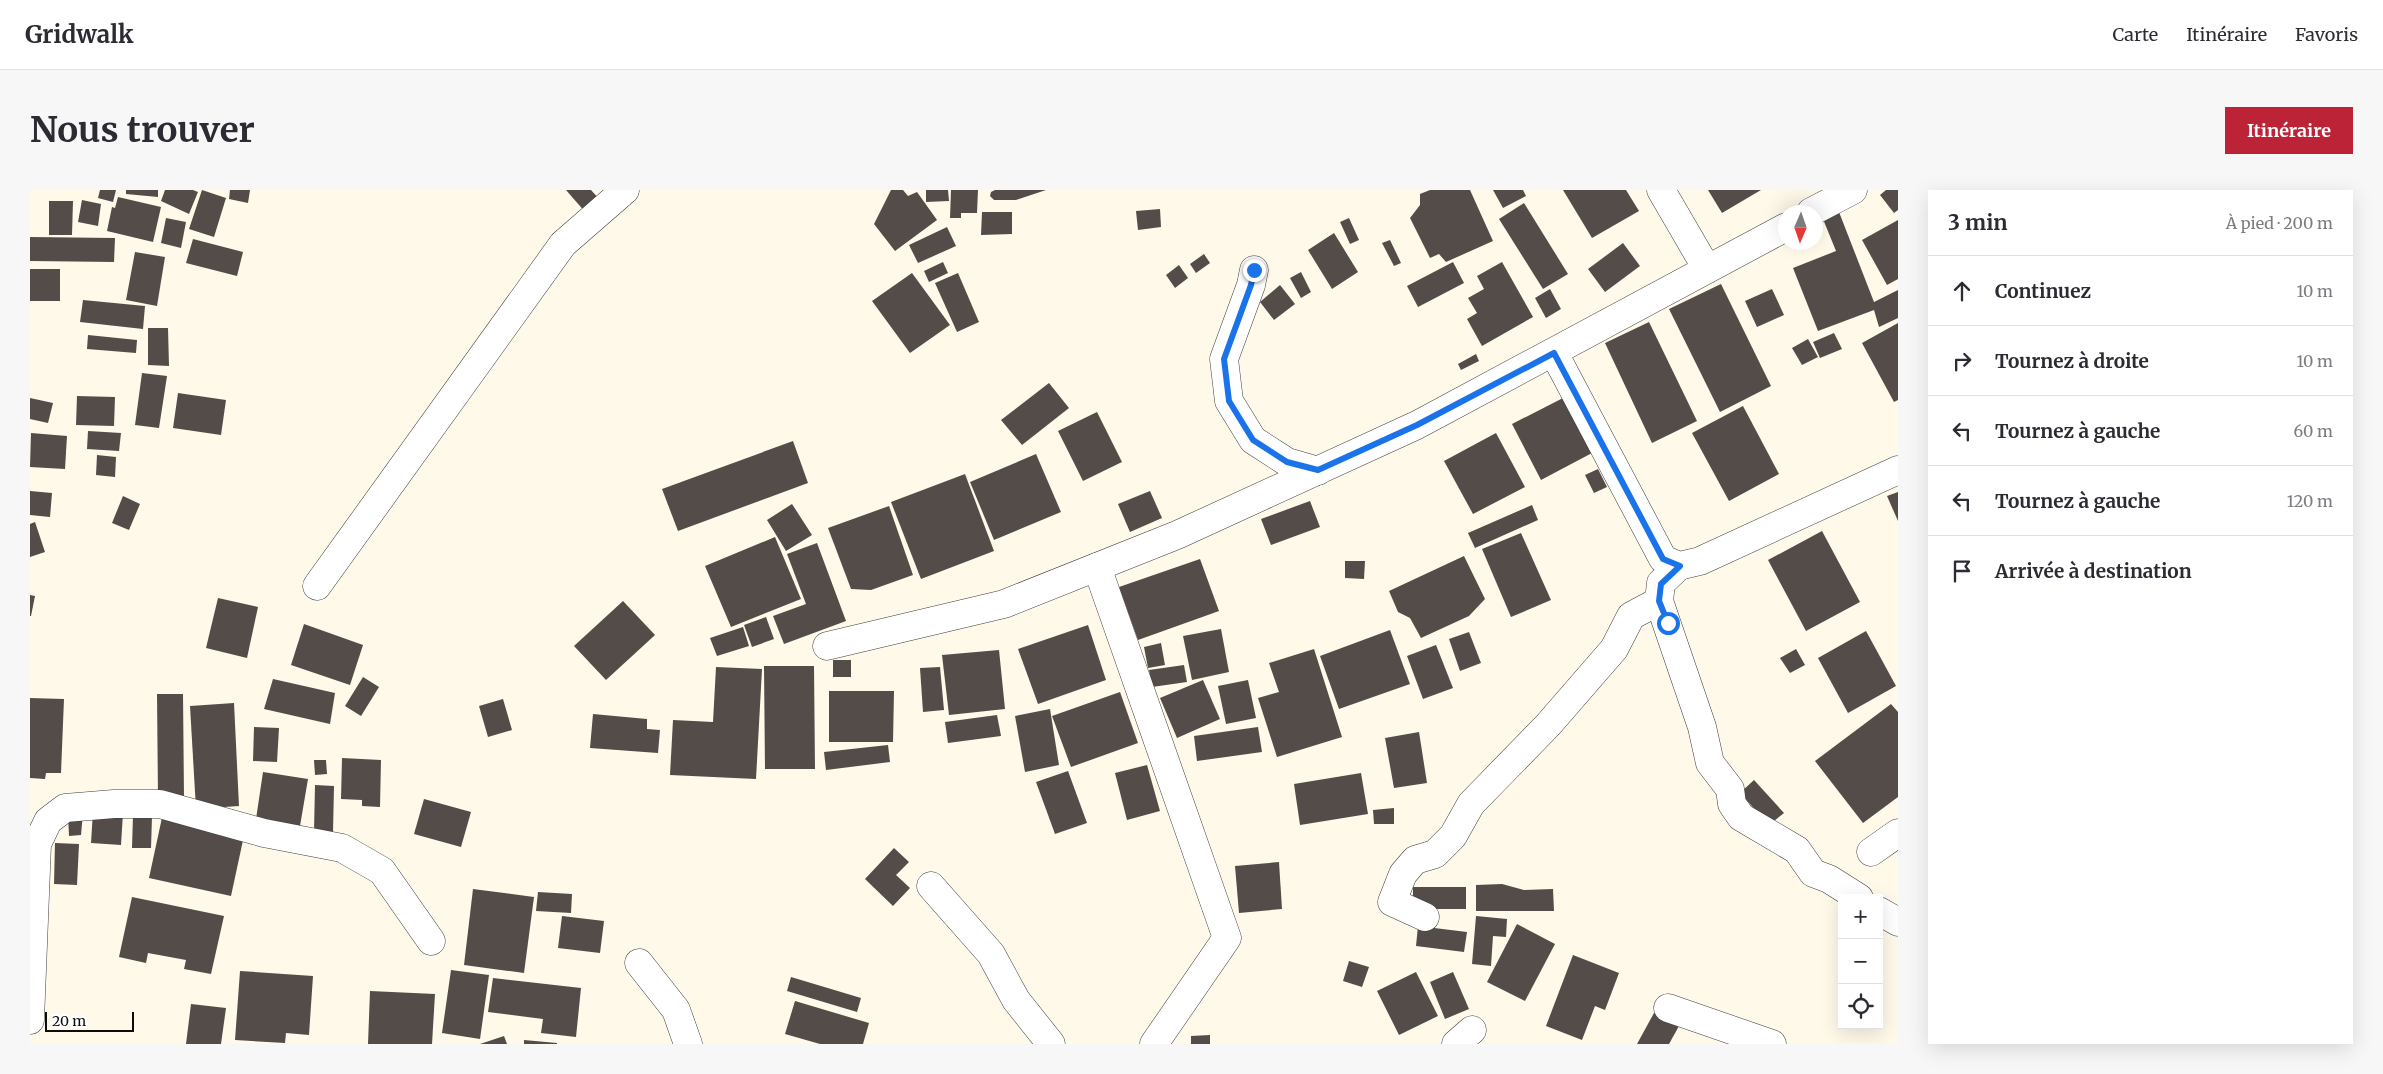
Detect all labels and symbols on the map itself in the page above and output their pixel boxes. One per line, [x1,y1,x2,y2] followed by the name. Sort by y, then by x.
[1778,205,1823,250] north arrow
[1243,259,1266,282] route end
[1657,612,1680,635] route start
[45,1009,134,1032] scale bar

